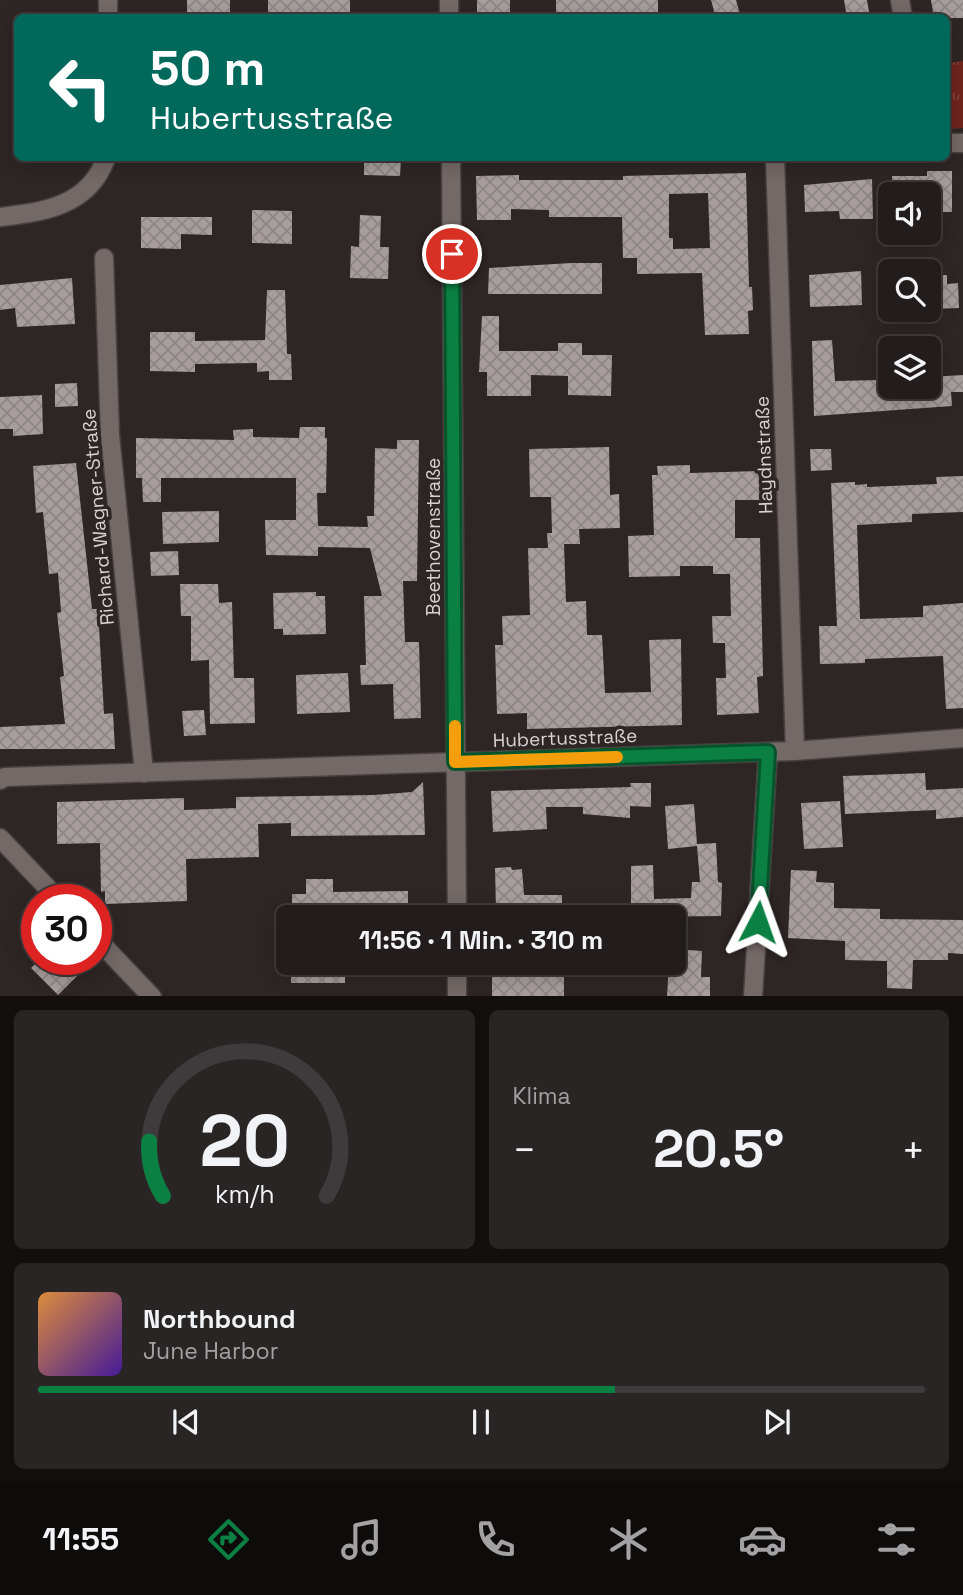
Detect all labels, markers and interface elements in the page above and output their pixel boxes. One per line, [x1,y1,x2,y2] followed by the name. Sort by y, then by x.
[150,37,265,99] text: 50 m
[35,42,126,133] icon: left
[150,98,394,138] text: Hubertusstraße
[878,182,941,399] map controls
[878,182,941,245] button: sound
[422,224,482,284] pin
[433,235,471,273] icon: arrive
[878,259,941,322] button: search
[878,336,941,399] button: layers
[749,396,779,514] street label: Haydnstraße
[76,408,120,626] street label: Richard-Wagner-Straße
[421,458,446,616] street label: Beethovenstraße
[492,723,638,753] street label: Hubertusstraße
[21,884,112,975] speed limit sign: 30
[721,885,795,959] position arrow
[359,923,603,957] text: 11:56 · 1 Min. · 310 m
[513,1081,571,1111] text: Klima
[199,1094,289,1187] text: 20
[653,1116,784,1182] text: 20.5°
[513,1126,536,1174] text: −
[901,1126,925,1174] text: +
[214,1177,274,1209] text: km/h
[143,1302,296,1336] text: Northbound
[143,1336,278,1366] text: June Harbor
[167,1403,205,1441] icon: previous
[462,1403,500,1441] icon: pause
[758,1403,796,1441] icon: next
[204,1515,253,1564] icon: directions
[337,1515,386,1564] icon: music
[471,1515,520,1564] icon: phone
[604,1515,653,1564] icon: climate
[738,1515,787,1564] icon: car
[872,1515,921,1564] icon: filters
[42,1519,119,1559] text: 11:55

